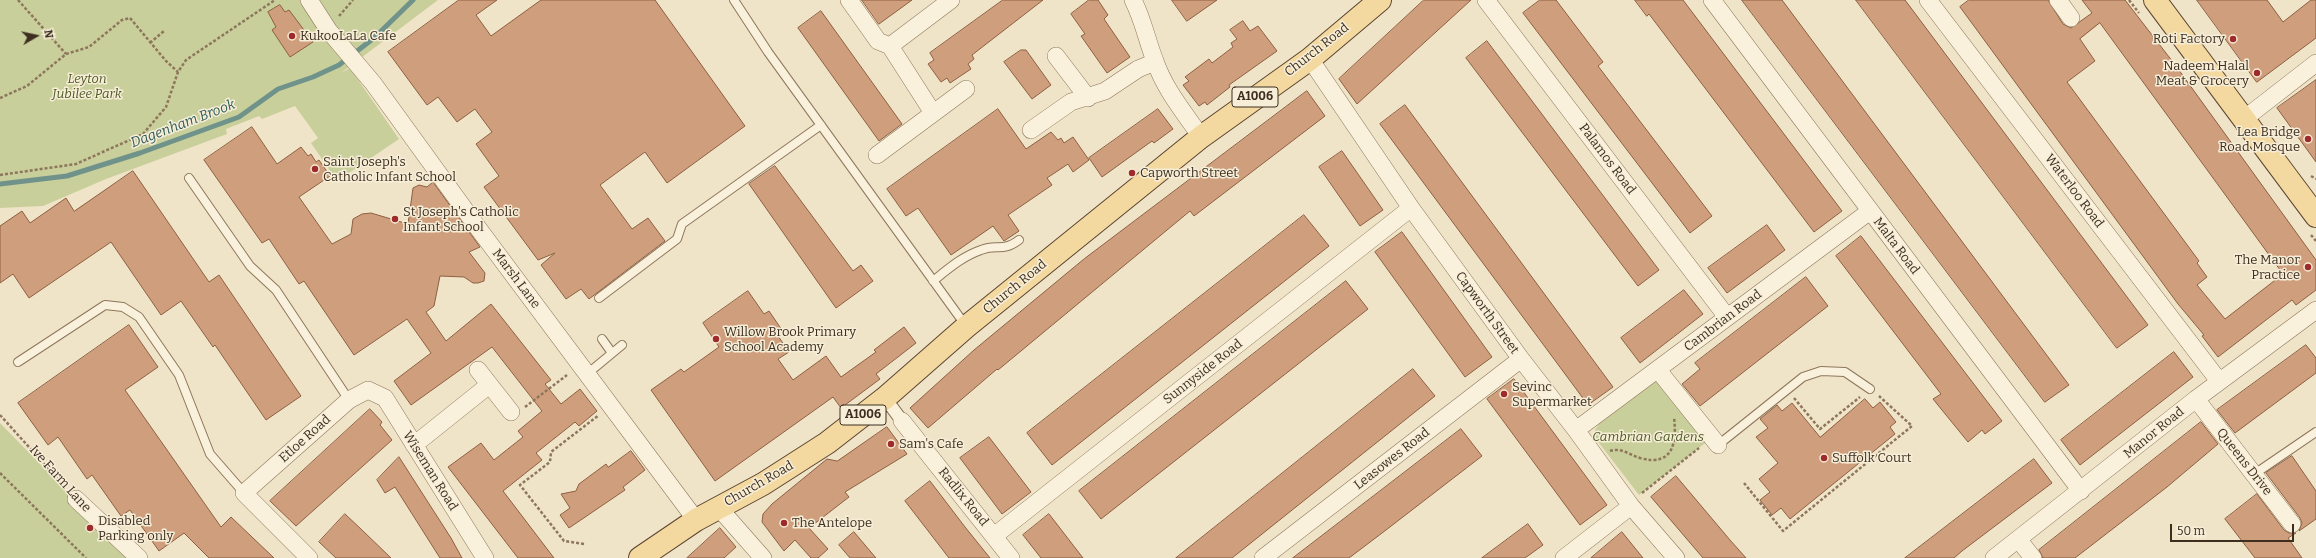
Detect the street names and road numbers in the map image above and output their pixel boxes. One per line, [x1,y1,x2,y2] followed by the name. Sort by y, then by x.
[1282,20,1352,80] street label: Church Road
[1232,87,1278,107] road number: A1006
[1575,121,1639,197] street label: Palamos Road
[2041,151,2107,231] street label: Waterloo Road
[1870,215,1922,277] street label: Malta Road
[489,246,543,312] street label: Marsh Lane
[980,257,1050,317] street label: Church Road
[1452,269,1522,357] street label: Capworth Street
[1681,287,1765,355] street label: Cambrian Road
[1160,336,1246,408] street label: Sunnyside Road
[2121,404,2187,462] street label: Manor Road
[840,405,886,425] road number: A1006
[276,412,334,466] street label: Etloe Road
[1351,425,1433,493] street label: Leasowes Road
[2213,425,2275,499] street label: Queens Drive
[399,428,461,514] street label: Wiseman Road
[26,442,94,516] street label: Ive Farm Lane
[722,458,796,510] street label: Church Road
[935,465,991,529] street label: Radlix Road

